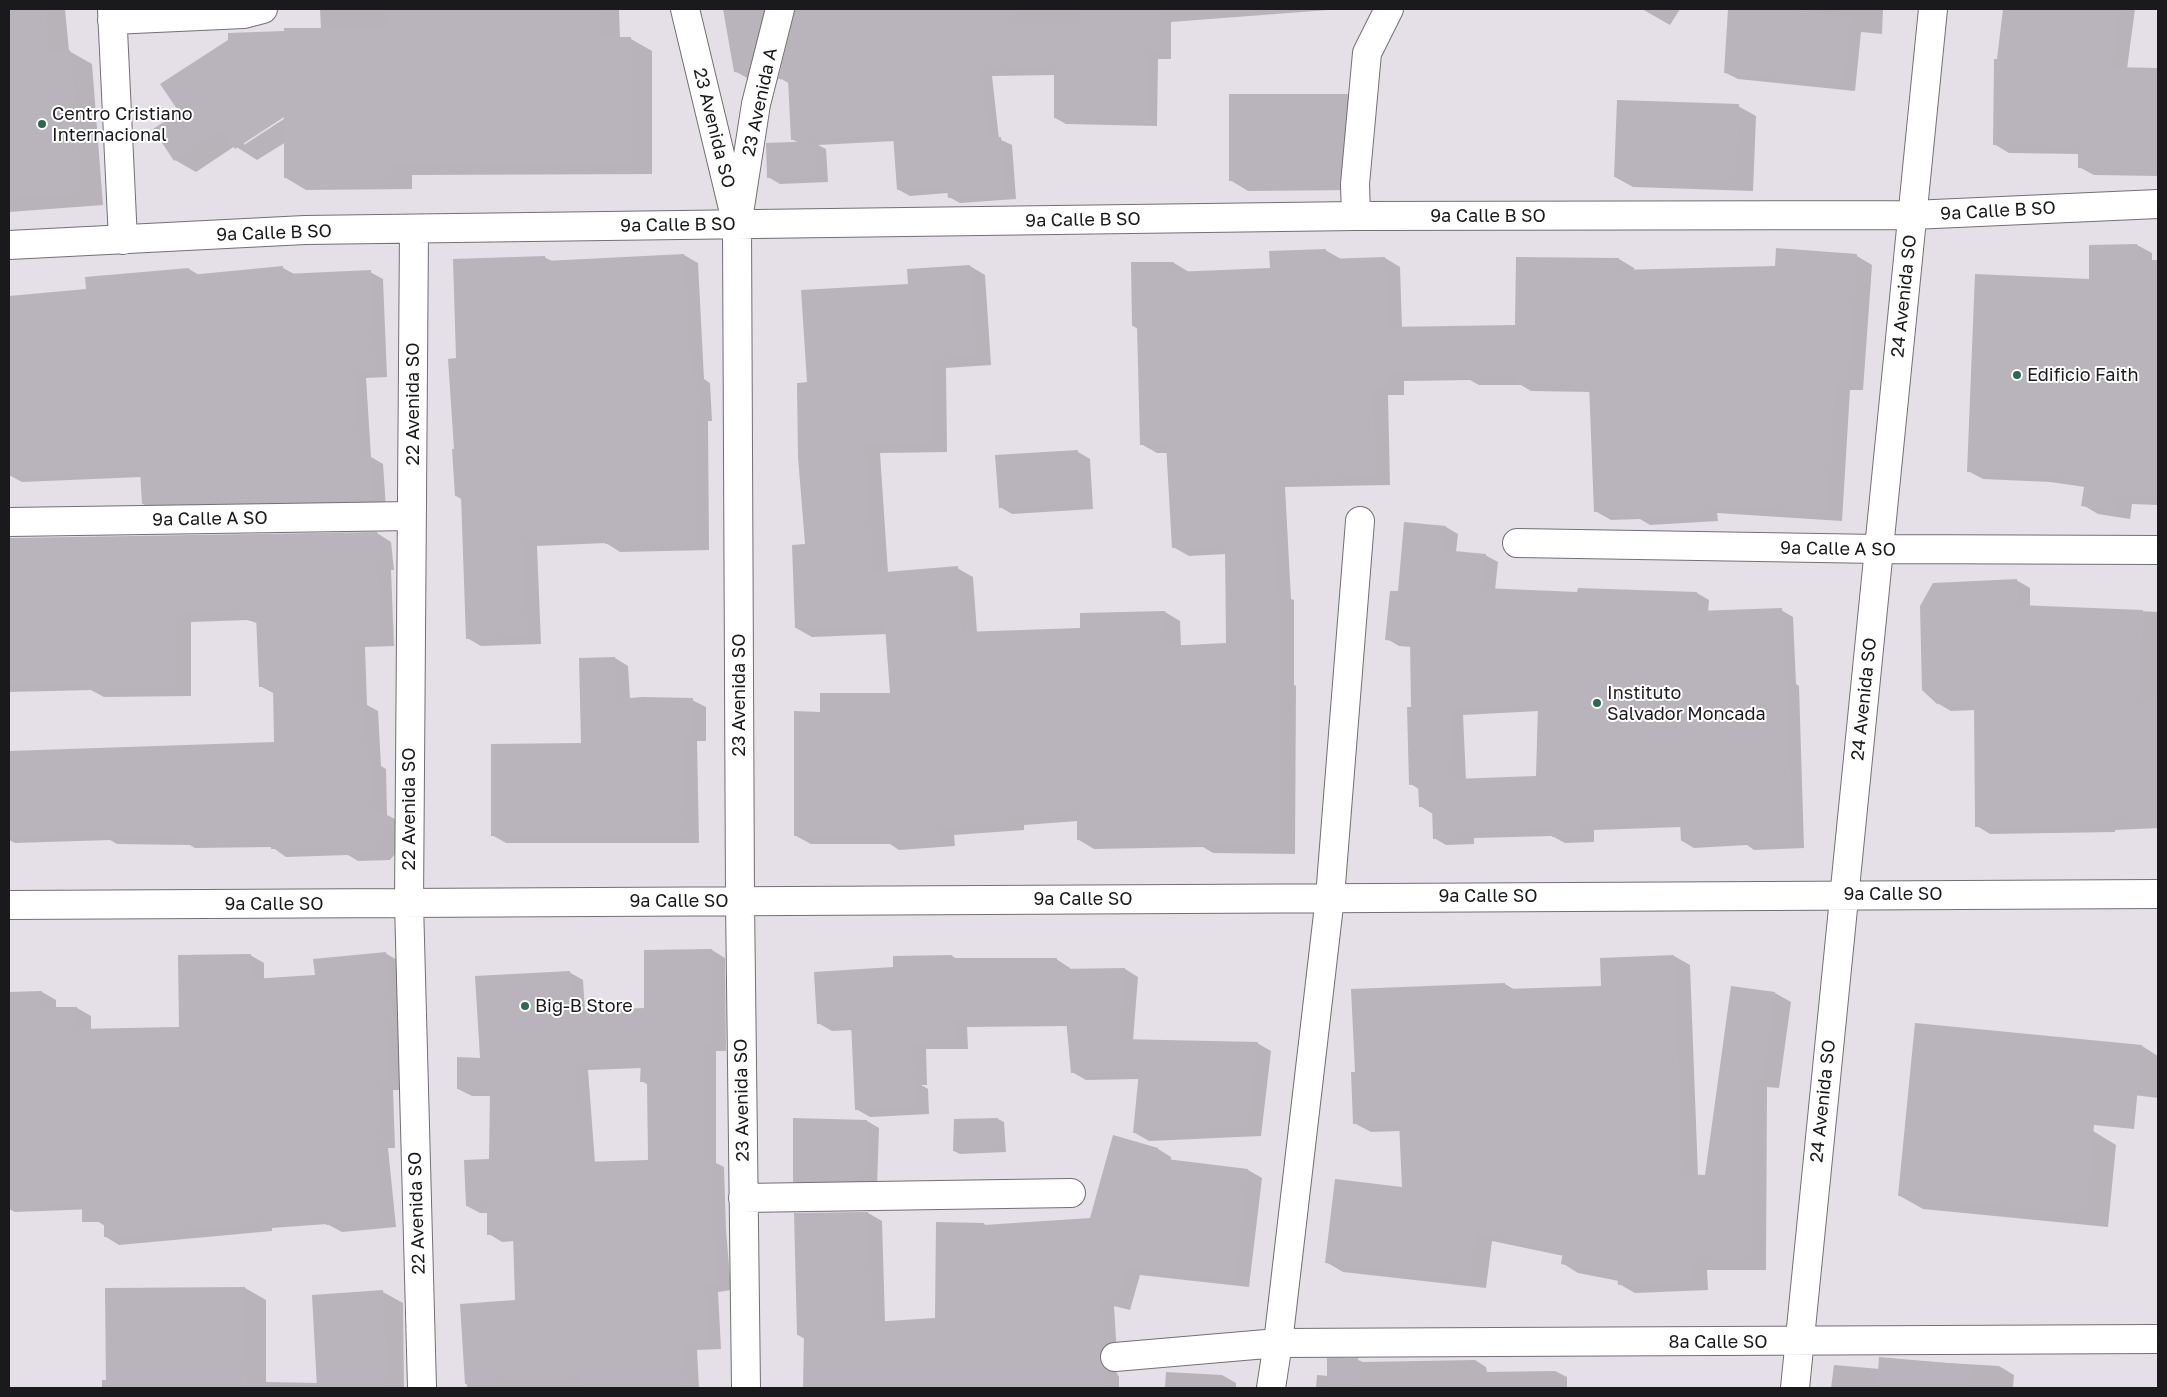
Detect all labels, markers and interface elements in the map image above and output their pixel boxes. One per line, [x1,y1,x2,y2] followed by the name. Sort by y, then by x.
[738,46,782,158] street label: 23 Avenida A
[689,66,739,190] street label: 23 Avenida SO
[52,103,193,146] place label: Centro Cristiano Internacional
[36,118,48,130] marker: Centro Cristiano Internacional
[1940,197,2056,225] street label: 9a Calle B SO
[1430,205,1546,227] street label: 9a Calle B SO
[1025,208,1141,232] street label: 9a Calle B SO
[620,213,736,237] street label: 9a Calle B SO
[216,220,332,246] street label: 9a Calle B SO
[1887,233,1921,359] street label: 24 Avenida SO
[402,343,424,465] street label: 22 Avenida SO
[2027,364,2139,386] place label: Edificio Faith
[2011,369,2023,381] marker: Edificio Faith
[152,507,268,531] street label: 9a Calle A SO
[1780,537,1896,561] street label: 9a Calle A SO
[728,633,750,757] street label: 23 Avenida SO
[1847,636,1881,762] street label: 24 Avenida SO
[1607,682,1766,724] place label: Instituto Salvador Moncada
[1591,697,1603,709] marker: Instituto Salvador Moncada
[398,748,420,870] street label: 22 Avenida SO
[1843,883,1943,905] street label: 9a Calle SO
[1438,885,1538,907] street label: 9a Calle SO
[1033,888,1133,910] street label: 9a Calle SO
[629,890,729,912] street label: 9a Calle SO
[224,893,324,915] street label: 9a Calle SO
[535,995,633,1017] place label: Big-B Store
[519,1000,531,1012] marker: Big-B Store
[730,1038,754,1162] street label: 23 Avenida SO
[1806,1038,1840,1164] street label: 24 Avenida SO
[404,1151,430,1275] street label: 22 Avenida SO
[1668,1331,1768,1353] street label: 8a Calle SO

